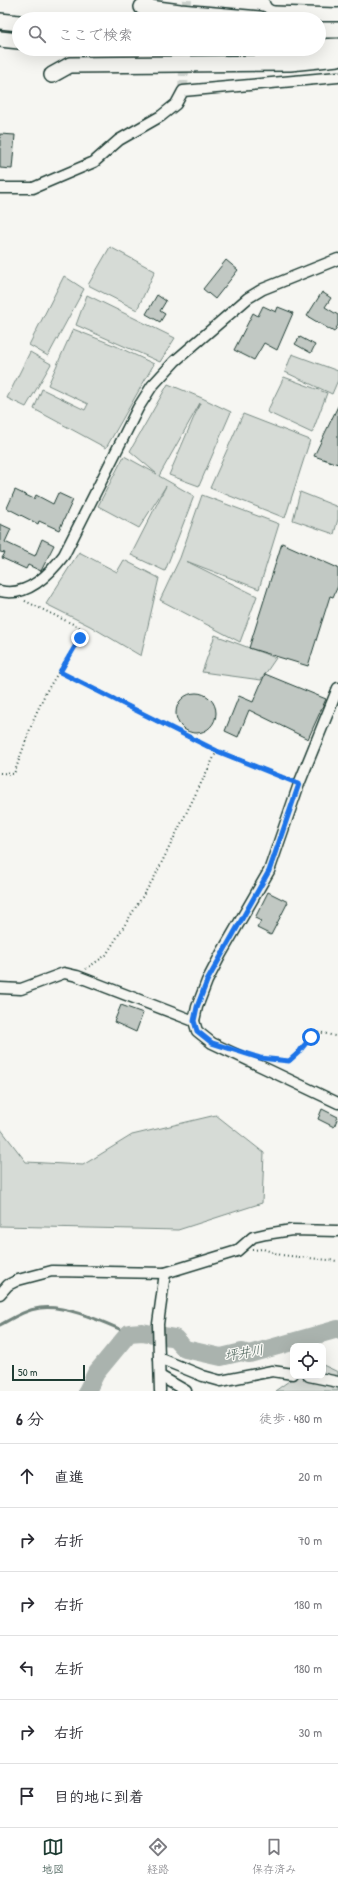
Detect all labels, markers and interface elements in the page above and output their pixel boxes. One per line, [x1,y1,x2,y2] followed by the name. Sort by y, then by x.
[12,12,326,56] search box
[26,23,48,45] icon: search
[58,24,133,45] text: ここで検索
[71,629,89,647] route end
[302,1028,320,1046] route start
[223,1340,265,1364] water label: 坪井川
[290,1343,326,1379] map controls
[290,1343,326,1379] button: locate
[12,1363,85,1382] scale bar
[18,1365,38,1379] text: 50 m
[16,1407,44,1430] text: 6 分
[259,1409,322,1427] text: 徒歩 · 480 m
[16,1465,38,1487] icon: ahead
[54,1466,84,1487] text: 直進
[298,1467,322,1485] text: 20 m
[16,1529,38,1551] icon: right
[54,1530,84,1551] text: 右折
[298,1531,322,1549] text: 70 m
[16,1593,38,1615] icon: right
[54,1594,84,1615] text: 右折
[294,1595,322,1613] text: 180 m
[16,1657,38,1679] icon: left
[54,1658,84,1679] text: 左折
[294,1659,322,1677] text: 180 m
[16,1721,38,1743] icon: right
[54,1722,84,1743] text: 右折
[299,1723,322,1741] text: 30 m
[16,1785,38,1807] icon: arrive
[54,1786,144,1807] text: 目的地に到着
[42,1836,64,1876] tab: 地図
[147,1836,169,1876] tab: 経路
[252,1836,296,1876] tab: 保存済み

